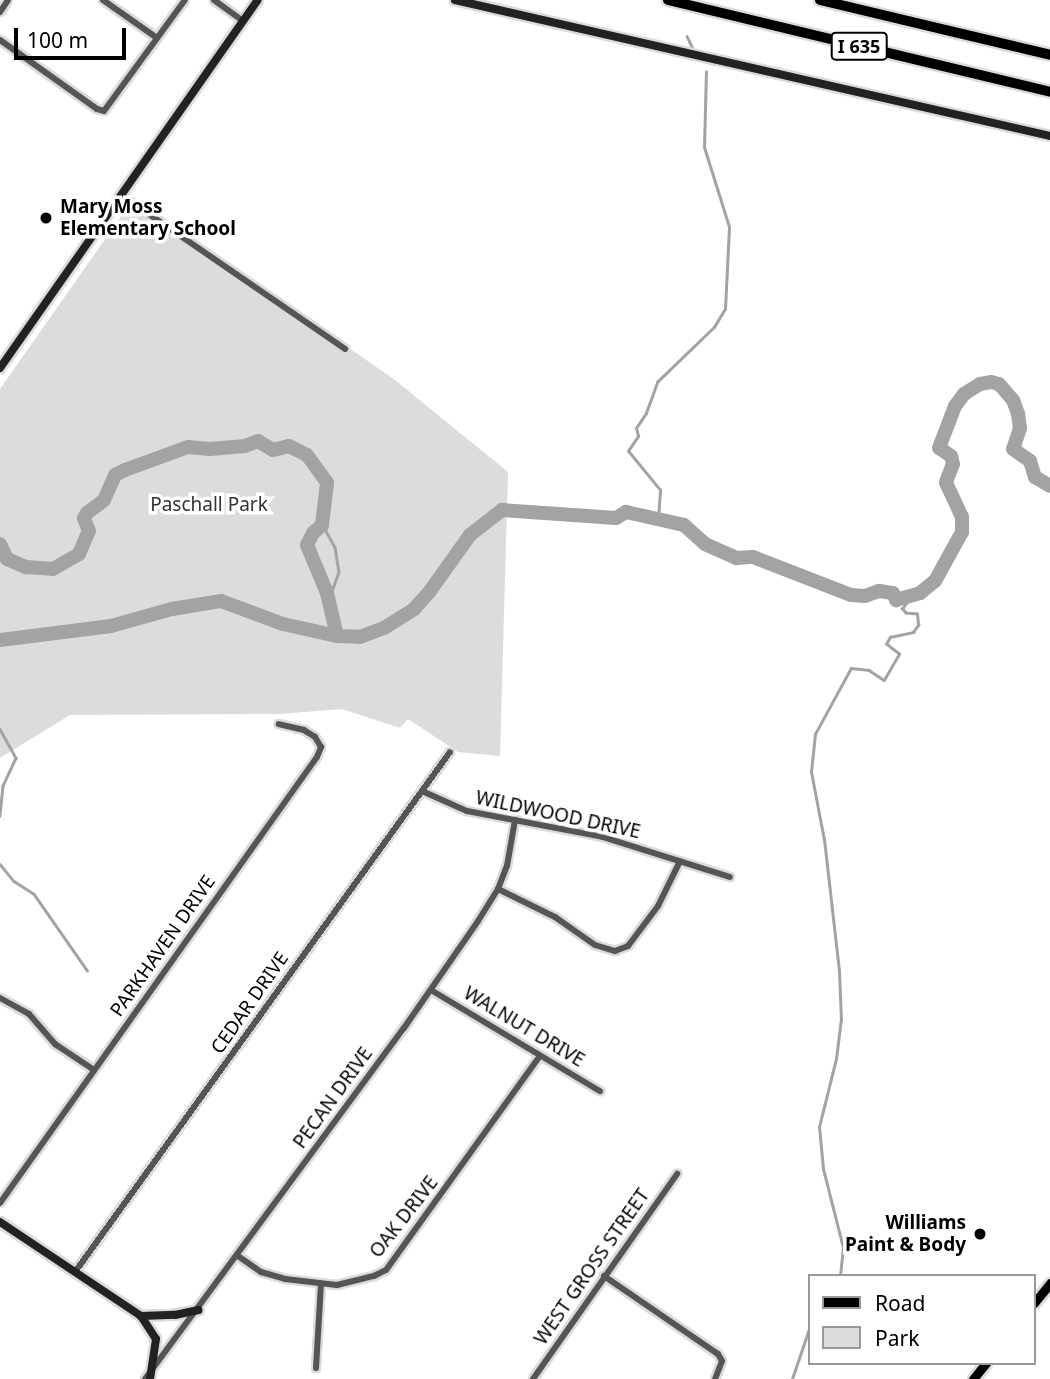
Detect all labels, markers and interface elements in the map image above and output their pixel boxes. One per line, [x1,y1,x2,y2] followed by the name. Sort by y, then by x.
[18,14,130,58] scale bar
[27,26,88,54] text: 100 m
[829,32,889,60] road number: I 635
[60,196,236,240] place label: Mary Moss Elementary School
[38,210,54,226] marker: Mary Moss Elementary School
[150,494,268,516] park label: Paschall Park
[474,786,642,844] street label: WILDWOOD DRIVE
[106,871,220,1021] street label: PARKHAVEN DRIVE
[207,948,293,1058] street label: CEDAR DRIVE
[459,982,589,1072] street label: WALNUT DRIVE
[289,1043,377,1153] street label: PECAN DRIVE
[365,1172,443,1262] street label: OAK DRIVE
[530,1185,654,1349] street label: WEST GROSS STREET
[845,1212,966,1256] place label: Williams Paint & Body
[972,1226,988,1242] marker: Williams Paint & Body
[808,1274,1036,1365] legend
[875,1289,925,1317] text: Road
[875,1324,919,1352] text: Park

